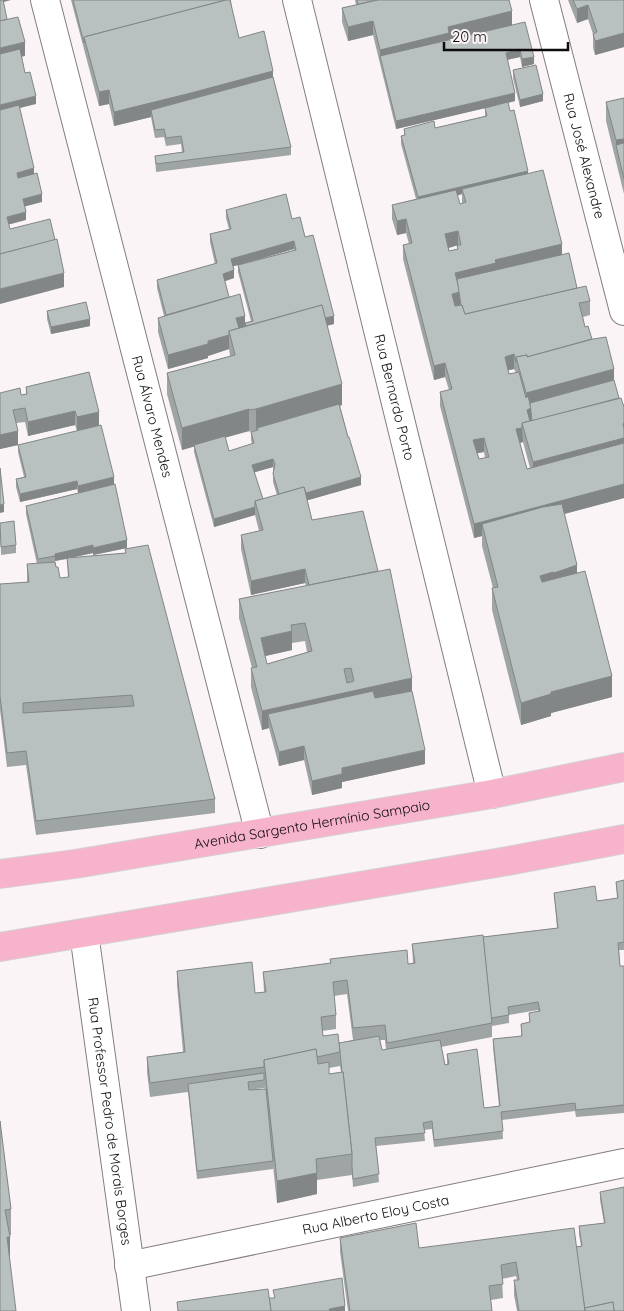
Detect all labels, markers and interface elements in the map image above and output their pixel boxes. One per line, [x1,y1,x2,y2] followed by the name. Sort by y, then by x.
[444,20,568,52] scale bar
[452,27,487,46] text: 20 m
[559,91,609,221] street label: Rua José Alexandre
[370,332,419,462] street label: Rua Bernardo Porto
[128,353,177,479] street label: Rua Álvaro Mendes
[193,796,431,853] street label: Avenida Sargento Hermínio Sampaio
[84,996,136,1246] street label: Rua Professor Pedro de Morais Borges
[301,1191,451,1239] street label: Rua Alberto Eloy Costa

